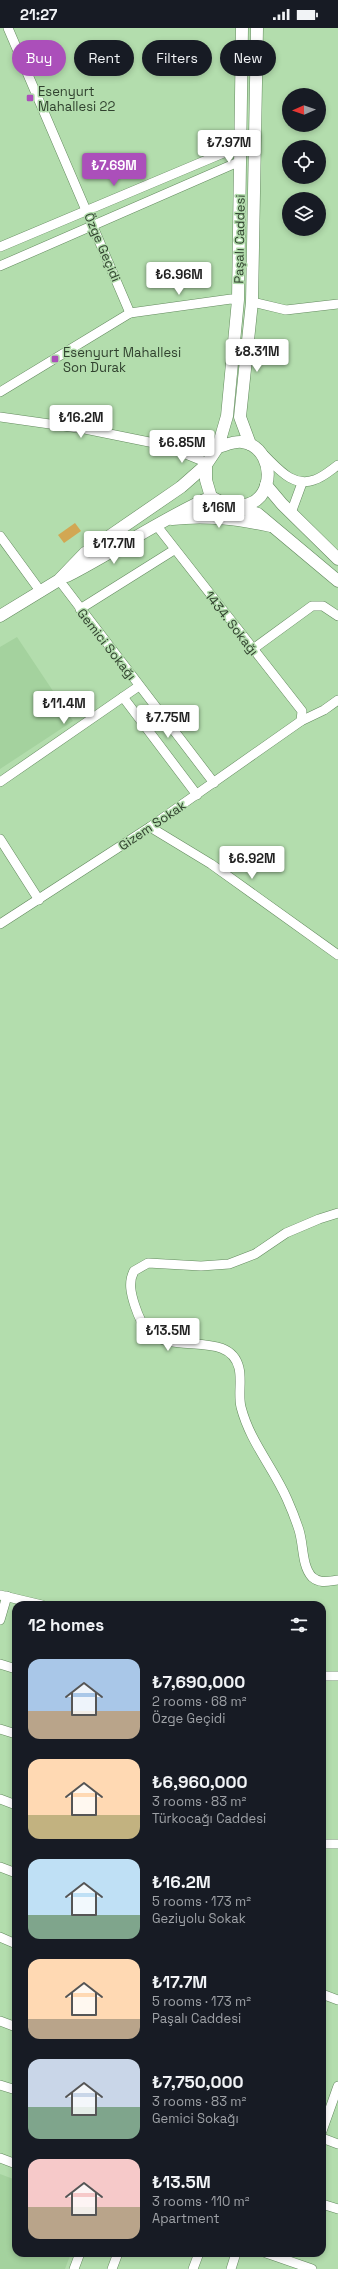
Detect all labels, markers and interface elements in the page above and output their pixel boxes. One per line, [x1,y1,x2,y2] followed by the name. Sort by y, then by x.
[20,5,57,24] text: 21:27
[12,40,66,76] chip: Buy
[74,40,134,76] chip: Rent
[142,40,212,76] chip: Filters
[220,40,276,76] chip: New
[38,83,115,115] place label: Esenyurt Mahallesi 22
[282,88,326,132] north arrow
[282,88,326,236] map controls
[25,93,35,103] marker: Esenyurt Mahallesi 22
[196,130,262,164] pin: ₺7.97M
[207,134,251,151] text: ₺7.97M
[282,140,326,184] button: locate
[81,153,147,187] pin: ₺7.69M
[91,157,137,174] text: ₺7.69M
[282,192,326,236] button: layers
[230,194,249,284] street label: Paşalı Caddesi
[80,210,125,284] street label: Özge Geçidi
[146,262,212,296] pin: ₺6.96M
[155,266,203,283] text: ₺6.96M
[224,339,290,373] pin: ₺8.31M
[235,343,279,360] text: ₺8.31M
[63,344,181,376] place label: Esenyurt Mahallesi Son Durak
[50,354,60,364] marker: Esenyurt Mahallesi Son Durak
[48,405,114,439] pin: ₺16.2M
[59,409,103,426] text: ₺16.2M
[149,430,215,464] pin: ₺6.85M
[159,434,205,451] text: ₺6.85M
[195,495,243,529] pin: ₺16M
[202,499,236,516] text: ₺16M
[81,531,147,565] pin: ₺17.7M
[93,535,135,552] text: ₺17.7M
[201,588,262,659] street label: 1434. Sokağı
[73,605,140,684] street label: Gemici Sokağı
[31,691,97,725] pin: ₺11.4M
[42,695,86,712] text: ₺11.4M
[135,705,201,739] pin: ₺7.75M
[146,709,190,726] text: ₺7.75M
[115,797,189,854] street label: Gizem Sokak
[219,846,285,880] pin: ₺6.92M
[228,850,276,867] text: ₺6.92M
[135,1318,201,1352] pin: ₺13.5M
[146,1322,190,1339] text: ₺13.5M
[28,1614,104,1636] text: 12 homes
[288,1614,310,1636] icon: filters
[152,1671,245,1693] text: ₺7,690,000
[60,1675,108,1723] icon: home
[152,1693,246,1710] text: 2 rooms · 68 m²
[152,1710,225,1727] text: Özge Geçidi
[152,1771,248,1793] text: ₺6,960,000
[60,1775,108,1823] icon: home
[152,1793,246,1810] text: 3 rooms · 83 m²
[152,1810,266,1827] text: Türkocağı Caddesi
[152,1871,211,1893] text: ₺16.2M
[60,1875,108,1923] icon: home
[152,1893,251,1910] text: 5 rooms · 173 m²
[152,1910,246,1927] text: Geziyolu Sokak
[152,1971,207,1993] text: ₺17.7M
[60,1975,108,2023] icon: home
[152,1993,251,2010] text: 5 rooms · 173 m²
[152,2010,241,2027] text: Paşalı Caddesi
[152,2071,243,2093] text: ₺7,750,000
[60,2075,108,2123] icon: home
[152,2093,246,2110] text: 3 rooms · 83 m²
[152,2110,239,2127] text: Gemici Sokağı
[152,2171,211,2193] text: ₺13.5M
[60,2175,108,2223] icon: home
[152,2193,250,2210] text: 3 rooms · 110 m²
[152,2210,220,2227] text: Apartment

